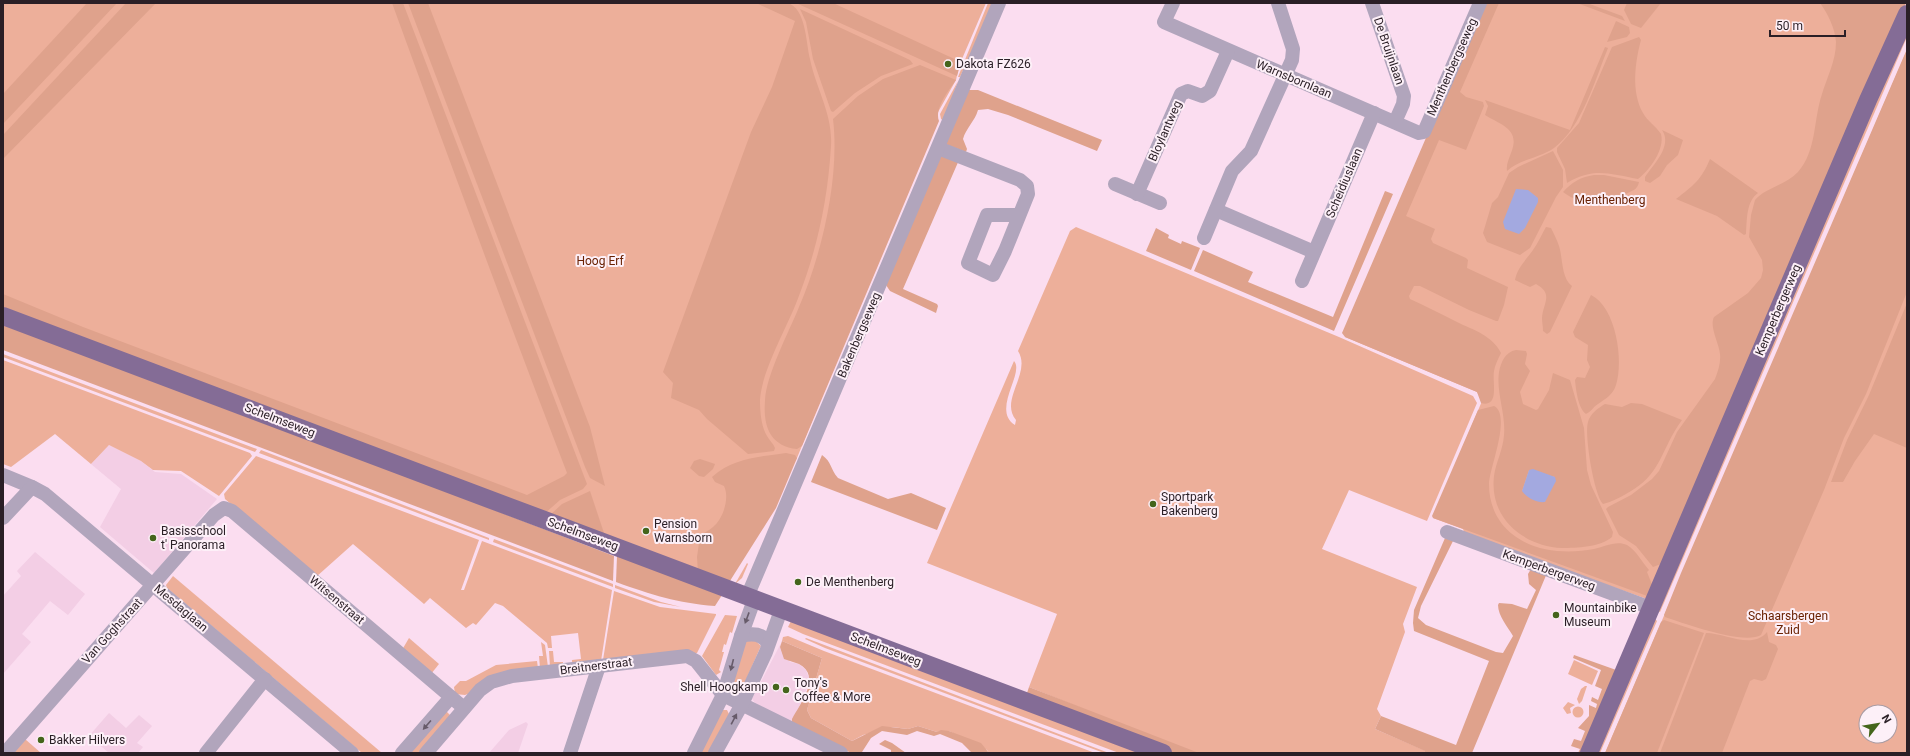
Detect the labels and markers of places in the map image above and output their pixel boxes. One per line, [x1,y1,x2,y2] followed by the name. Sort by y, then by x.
[956,57,1031,71] place label: Dakota FZ626
[943,59,953,69] marker: Dakota FZ626
[1161,490,1218,518] place label: Sportpark Bakenberg
[1148,499,1158,509] marker: Sportpark Bakenberg
[654,517,712,545] place label: Pension Warnsborn
[161,524,226,552] place label: Basisschool t' Panorama
[641,526,651,536] marker: Pension Warnsborn
[148,533,158,543] marker: Basisschool t' Panorama
[806,575,894,589] place label: De Menthenberg
[793,577,803,587] marker: De Menthenberg
[1564,601,1637,629] place label: Mountainbike Museum
[1551,610,1561,620] marker: Mountainbike Museum
[794,676,871,704] place label: Tony's Coffee & More
[680,680,768,694] place label: Shell Hoogkamp
[771,682,781,692] marker: Shell Hoogkamp
[781,685,791,695] marker: Tony's Coffee & More
[49,733,125,747] place label: Bakker Hilvers
[36,735,46,745] marker: Bakker Hilvers

